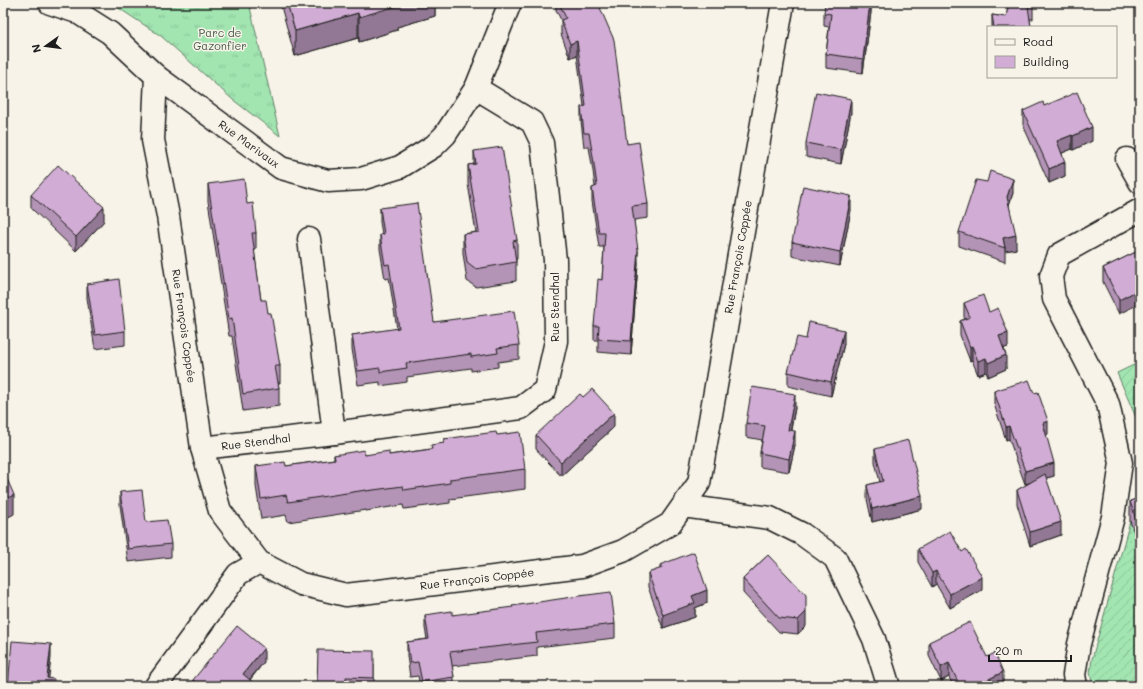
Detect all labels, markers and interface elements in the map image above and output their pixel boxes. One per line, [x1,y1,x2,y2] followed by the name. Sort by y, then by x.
[193,25,247,53] park label: Parc de Gazonfier
[26,26,66,66] north arrow
[987,26,1117,78] legend
[1023,33,1053,49] text: Road
[28,43,44,54] text: N
[1023,53,1069,69] text: Building
[216,116,283,171] street label: Rue Marivaux
[720,199,755,315] street label: Rue François Coppée
[169,268,200,384] street label: Rue François Coppée
[547,272,562,342] street label: Rue Stendhal
[220,430,292,453] street label: Rue Stendhal
[419,564,535,593] street label: Rue François Coppée
[989,637,1071,663] scale bar
[995,642,1023,658] text: 20 m

